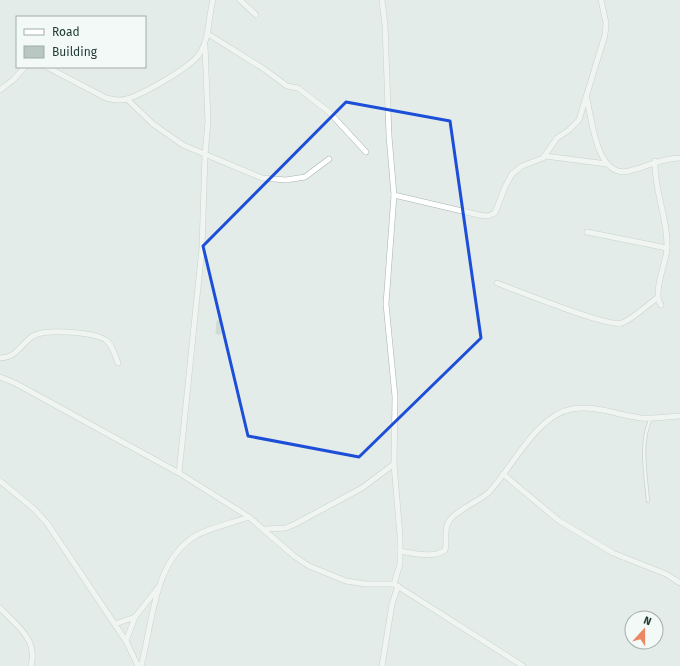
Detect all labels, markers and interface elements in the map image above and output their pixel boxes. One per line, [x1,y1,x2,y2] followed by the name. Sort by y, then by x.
[16,16,146,68] legend
[52,25,80,39] text: Road
[52,45,98,59] text: Building
[624,610,664,650] north arrow
[642,614,653,629] text: N

